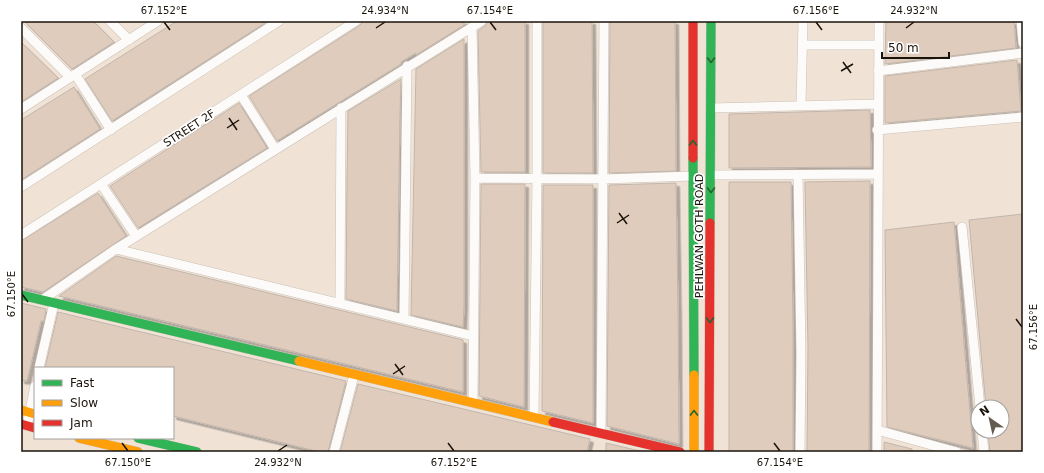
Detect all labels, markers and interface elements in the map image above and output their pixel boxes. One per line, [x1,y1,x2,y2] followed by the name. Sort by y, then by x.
[141,5,187,16] text: 67.152°E
[361,5,409,16] text: 24.934°N
[467,5,513,16] text: 67.154°E
[793,5,839,16] text: 67.156°E
[890,5,938,16] text: 24.932°N
[882,34,949,60] scale bar
[888,41,919,55] text: 50 m
[707,57,715,63] one-way arrow
[161,107,217,150] street label: STREET 2F
[689,140,697,146] one-way arrow
[693,174,706,298] street label: PEHLWAN GOTH ROAD
[707,187,715,193] one-way arrow
[6,271,17,317] text: 67.150°E
[1028,304,1039,350] text: 67.156°E
[706,317,714,323] one-way arrow
[34,367,174,439] legend
[70,376,94,390] text: Fast
[70,396,98,410] text: Slow
[970,399,1010,439] north arrow
[977,403,992,419] text: N
[690,410,698,416] one-way arrow
[69,416,93,430] text: Jam
[105,457,151,468] text: 67.150°E
[254,457,302,468] text: 24.932°N
[431,457,477,468] text: 67.152°E
[757,457,803,468] text: 67.154°E

